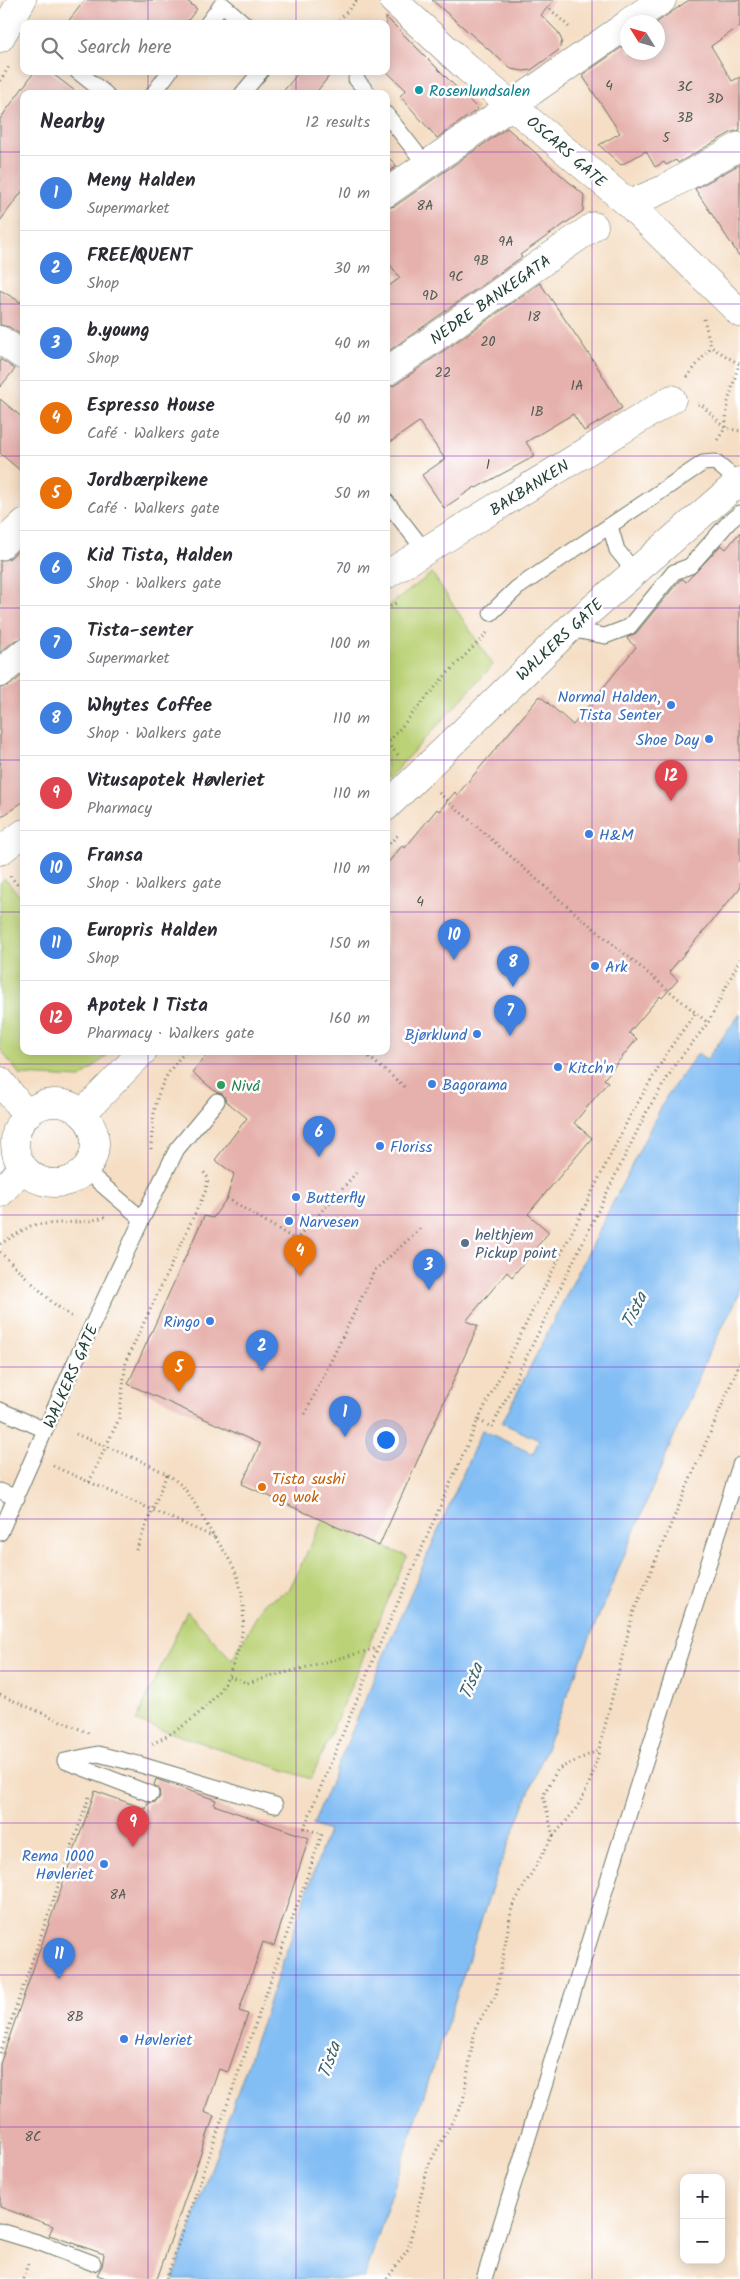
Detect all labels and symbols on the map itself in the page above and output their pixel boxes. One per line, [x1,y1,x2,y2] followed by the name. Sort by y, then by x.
[620,15,665,60] north arrow
[605,75,613,97] house number: 4
[677,76,693,98] house number: 3C
[429,79,530,104] place label: Rosenlundsalen
[413,84,425,96] marker: Rosenlundsalen
[706,88,724,110] house number: 3D
[677,107,694,129] house number: 3B
[520,110,612,195] street label: OSCARS GATE
[662,127,671,149] house number: 5
[417,195,433,217] house number: 8A
[498,231,514,253] house number: 9A
[425,249,557,351] street label: NEDRE BANKEGATA
[473,250,489,272] house number: 9B
[448,266,464,288] house number: 9C
[422,285,438,307] house number: 9D
[528,306,541,328] house number: 18
[480,331,496,353] house number: 20
[435,362,451,384] house number: 22
[571,375,583,397] house number: 1A
[530,401,544,423] house number: 1B
[485,454,575,523] street label: BAKBANKEN
[486,454,490,476] house number: 1
[511,593,610,687] street label: WALKERS GATE
[558,685,663,728] place label: Normal Halden, Tista Senter
[665,699,677,711] marker: Normal Halden, Tista Senter
[636,728,699,753] place label: Shoe Day
[703,733,715,745] marker: Shoe Day
[655,760,687,801] pin: 12
[599,823,634,848] place label: H&M
[583,828,595,840] marker: H&M
[416,891,424,913] house number: 4
[438,919,470,960] pin: 10
[497,946,529,987] pin: 8
[605,955,628,980] place label: Ark
[589,960,601,972] marker: Ark
[494,995,526,1036] pin: 7
[405,1023,468,1048] place label: Bjørklund
[471,1028,483,1040] marker: Bjørklund
[568,1056,614,1081] place label: Kitch'n
[552,1061,564,1073] marker: Kitch'n
[442,1073,508,1098] place label: Bagorama
[231,1074,260,1099] place label: Nivå
[426,1078,438,1090] marker: Bagorama
[215,1079,227,1091] marker: Nivå
[303,1116,335,1157] pin: 6
[390,1135,432,1160] place label: Floriss
[374,1140,386,1152] marker: Floriss
[306,1186,365,1211] place label: Butterfly
[290,1191,302,1203] marker: Butterfly
[299,1210,359,1235] place label: Narvesen
[283,1215,295,1227] marker: Narvesen
[475,1223,558,1266] place label: helthjem Pickup point
[284,1235,316,1276] pin: 4
[459,1237,471,1249] marker: helthjem Pickup point
[413,1249,445,1290] pin: 3
[614,1286,657,1334] water label: Tista
[163,1310,200,1335] place label: Ringo
[204,1315,216,1327] marker: Ringo
[37,1320,106,1433] street label: WALKERS GATE
[246,1330,278,1371] pin: 2
[163,1351,195,1392] pin: 5
[329,1396,361,1437] pin: 1
[373,1427,399,1453] your location
[272,1467,346,1510] place label: Tista sushi og wok
[256,1481,268,1493] marker: Tista sushi og wok
[452,1658,493,1704] water label: Tista
[117,1806,149,1847] pin: 9
[22,1844,95,1887] place label: Rema 1000 Høvleriet
[98,1858,110,1870] marker: Rema 1000 Høvleriet
[110,1884,126,1906] house number: 8A
[43,1938,75,1979] pin: 11
[66,2006,84,2028] house number: 8B
[134,2028,193,2053] place label: Høvleriet
[118,2033,130,2045] marker: Høvleriet
[311,2037,351,2083] water label: Tista
[25,2126,41,2148] house number: 8C

